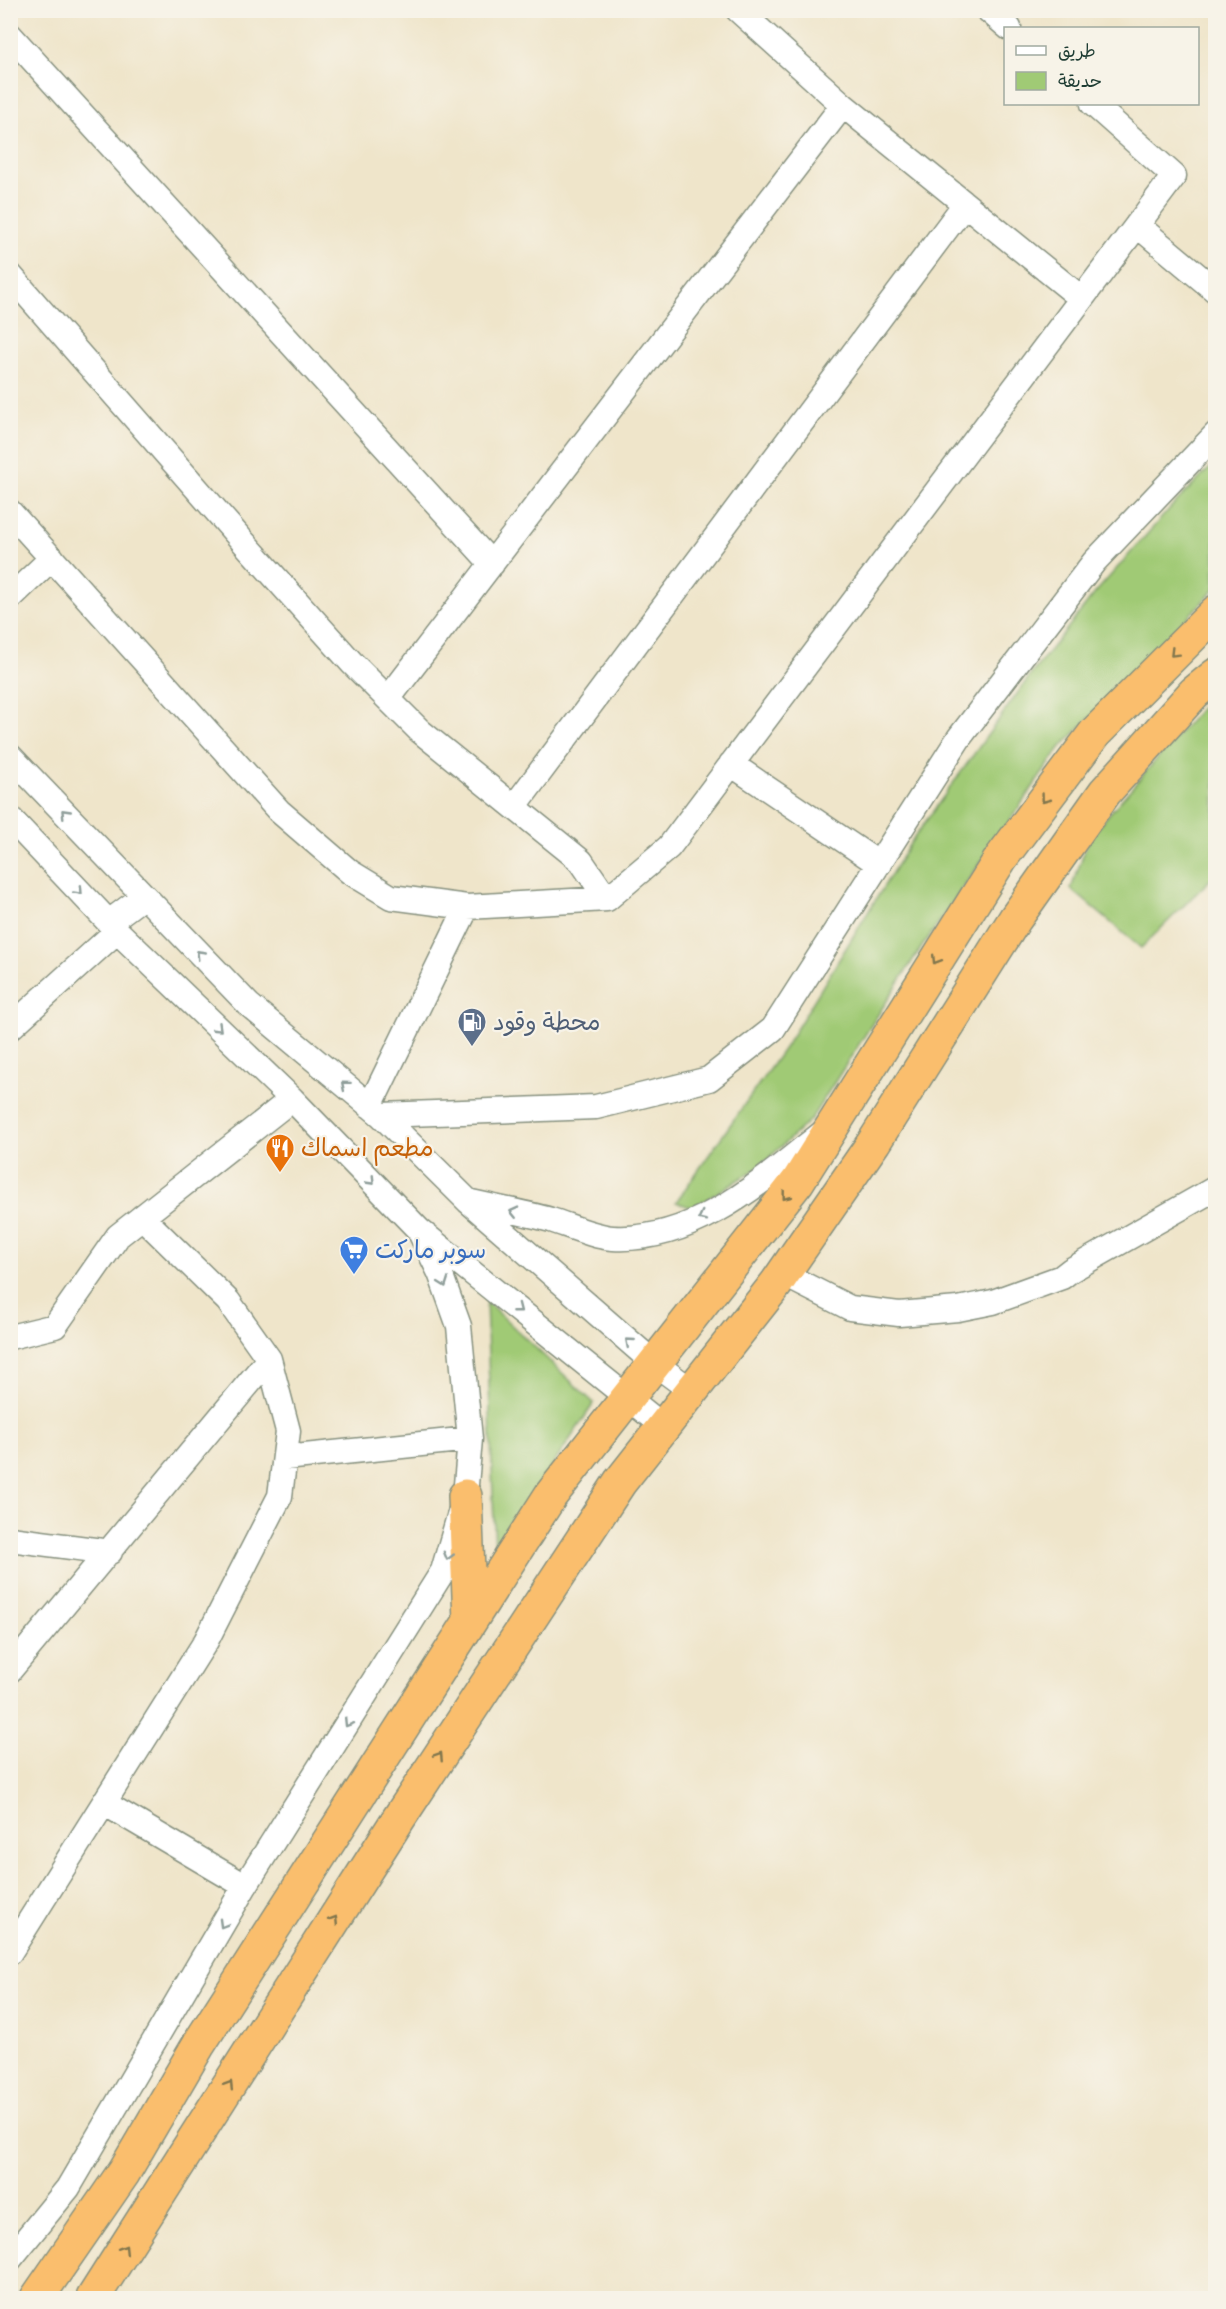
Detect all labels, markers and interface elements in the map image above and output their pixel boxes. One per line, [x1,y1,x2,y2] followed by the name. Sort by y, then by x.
[1004,27,1199,105] legend
[1058,40,1096,62] text: طريق
[1058,70,1102,92] text: حديقة
[1171,646,1182,657] one-way arrow
[1042,792,1053,803] one-way arrow
[62,810,73,821] one-way arrow
[72,884,83,895] one-way arrow
[197,950,208,961] one-way arrow
[933,954,944,965] one-way arrow
[456,1006,488,1048] fuel station icon: محطة وقود
[493,1007,600,1037] place label: محطة وقود
[211,1021,222,1032] one-way arrow
[341,1081,352,1092] one-way arrow
[264,1132,296,1174] restaurant icon: مطعم اسماك
[301,1133,434,1166] place label: مطعم اسماك
[364,1174,375,1184] one-way arrow
[783,1189,794,1200] one-way arrow
[509,1206,519,1219] one-way arrow
[697,1210,708,1222] one-way arrow
[338,1234,370,1276] supermarket icon: سوبر ماركت
[375,1235,486,1265] place label: سوبر ماركت
[436,1277,449,1288] one-way arrow
[511,1301,522,1312] one-way arrow
[626,1338,636,1349] one-way arrow
[443,1550,455,1561] one-way arrow
[343,1717,355,1727] one-way arrow
[432,1752,443,1763] one-way arrow
[326,1916,338,1926] one-way arrow
[218,1918,230,1928] one-way arrow
[222,2080,233,2091] one-way arrow
[117,2245,129,2255] one-way arrow

